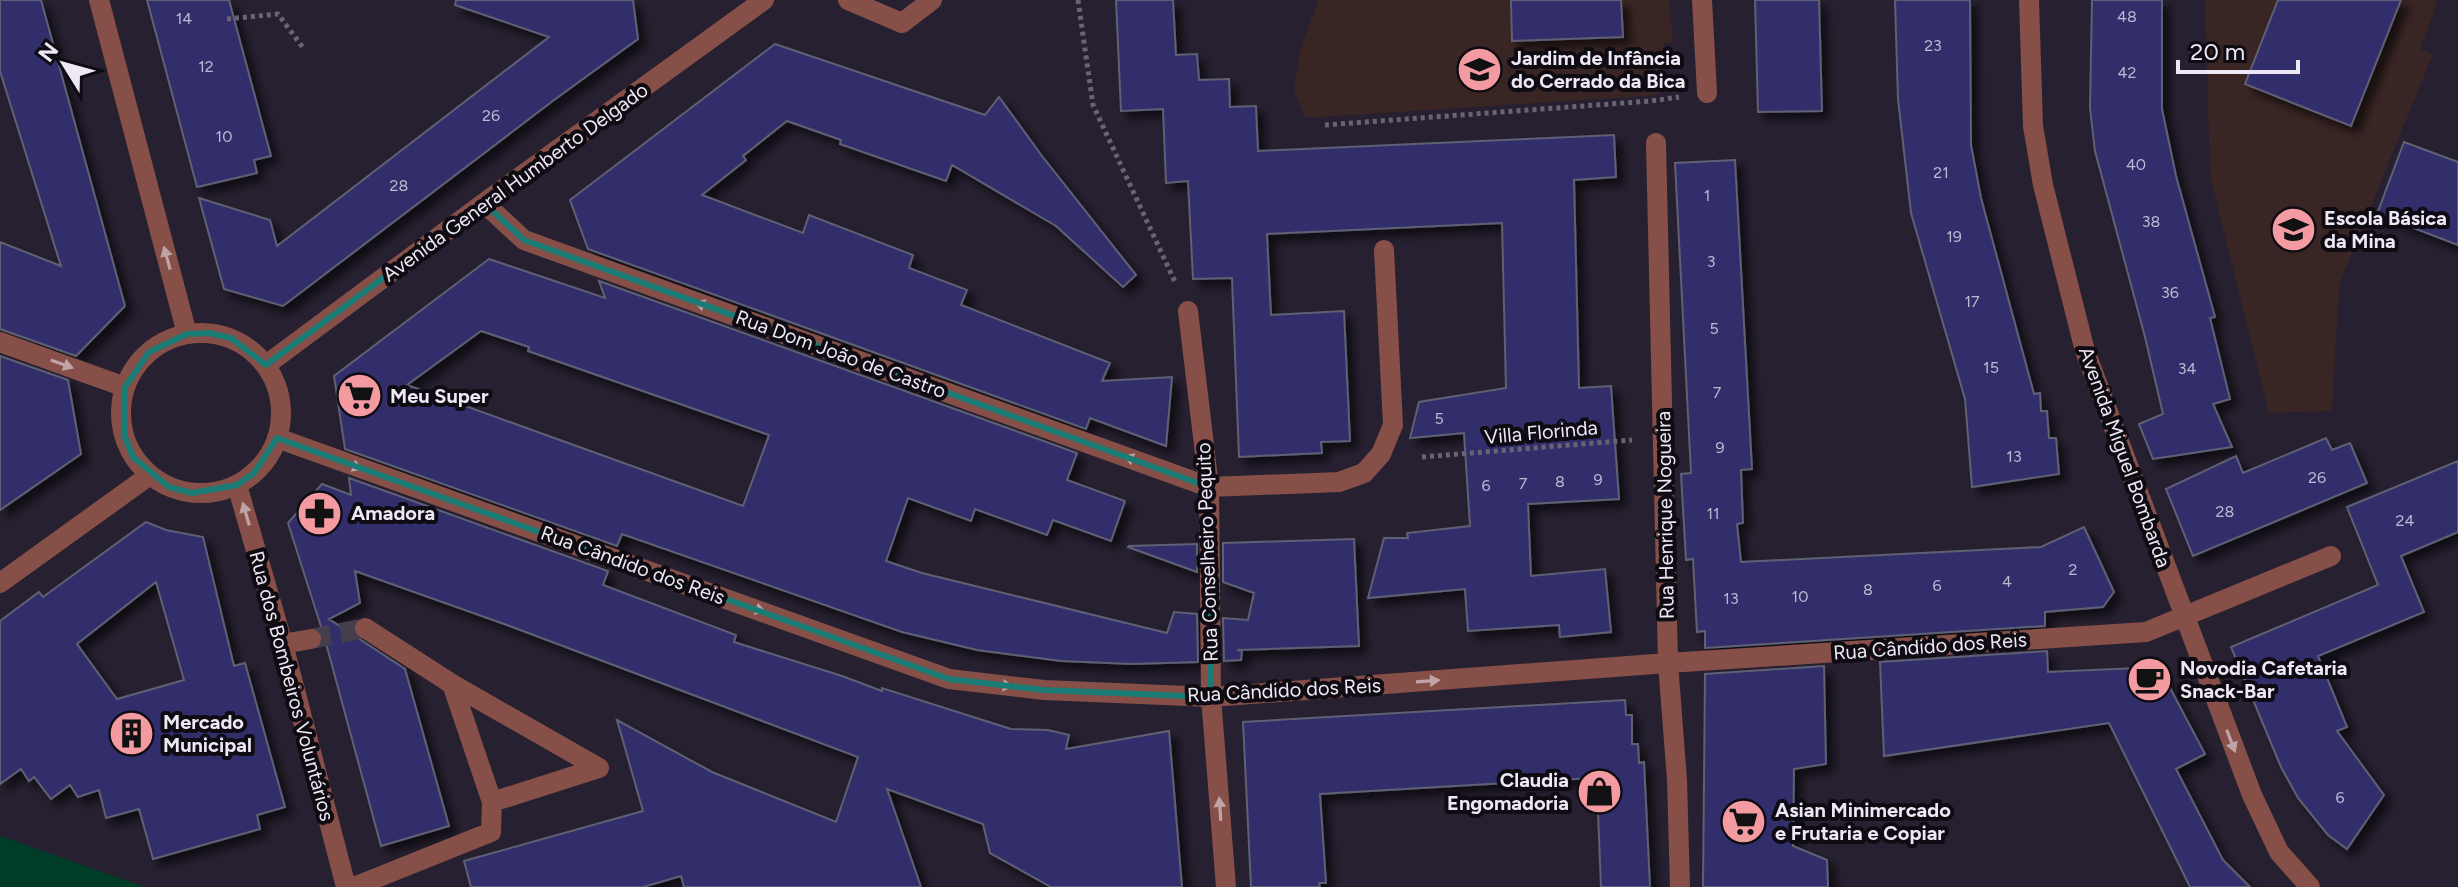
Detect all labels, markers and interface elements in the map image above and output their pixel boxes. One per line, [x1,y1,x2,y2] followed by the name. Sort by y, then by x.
[2117,7,2137,26] house number: 48
[176,9,192,28] house number: 14
[24,24,104,104] north arrow
[2178,24,2298,74] scale bar
[1924,36,1942,55] house number: 23
[33,37,64,67] text: N
[2190,37,2245,66] text: 20 m
[1456,46,1504,94] school or university icon: Jardim de Infância do Cerrado da Bica
[1511,46,1685,93] place label: Jardim de Infância do Cerrado da Bica
[198,57,214,76] house number: 12
[2118,63,2136,82] house number: 42
[377,77,653,287] street label: Avenida General Humberto Delgado
[482,106,500,125] house number: 26
[216,127,232,146] house number: 10
[2126,155,2146,174] house number: 40
[1933,163,1949,182] house number: 21
[390,176,408,195] house number: 28
[1704,186,1710,205] house number: 1
[2269,206,2317,254] school or university icon: Escola Básica da Mina
[2324,206,2447,253] place label: Escola Básica da Mina
[2142,212,2160,231] house number: 38
[1946,227,1962,246] house number: 19
[161,246,173,271] one-way arrow
[1707,252,1715,271] house number: 3
[2161,283,2179,302] house number: 36
[1964,292,1980,311] house number: 17
[694,299,718,312] one-way arrow
[732,305,950,403] street label: Rua Dom João de Castro
[1709,319,1719,338] house number: 5
[2074,343,2176,571] street label: Avenida Miguel Bombarda
[1983,358,1999,377] house number: 15
[51,359,75,371] one-way arrow
[2178,359,2196,378] house number: 34
[335,372,383,420] supermarket icon: Meu Super
[1713,383,1722,402] house number: 7
[390,384,489,408] place label: Meu Super
[1434,409,1444,428] house number: 5
[1651,411,1679,619] street label: Rua Henrique Nogueira
[1483,415,1599,449] street label: Villa Florinda
[1715,438,1725,457] house number: 9
[1191,442,1223,662] street label: Rua Conselheiro Pequito
[2006,447,2022,466] house number: 13
[1123,454,1147,466] one-way arrow
[339,459,363,471] one-way arrow
[2308,468,2326,487] house number: 26
[1593,470,1603,489] house number: 9
[1555,472,1565,491] house number: 8
[1519,474,1528,493] house number: 7
[1481,476,1491,495] house number: 6
[296,489,344,537] pharmacy icon: Amadora
[351,501,435,525] place label: Amadora
[239,502,251,527] one-way arrow
[2216,502,2234,521] house number: 28
[1706,504,1720,523] house number: 11
[2396,511,2414,530] house number: 24
[538,521,728,609] street label: Rua Cândido dos Reis
[244,548,340,824] street label: Rua dos Bombeiros Voluntários
[2069,560,2077,579] house number: 2
[2002,572,2012,591] house number: 4
[1932,576,1942,595] house number: 6
[1863,580,1873,599] house number: 8
[1792,587,1808,606] house number: 10
[1723,589,1739,608] house number: 13
[742,602,766,614] one-way arrow
[1832,627,2028,665] street label: Rua Cândido dos Reis
[2125,656,2173,704] cafe icon: Novodia Cafetaria Snack-Bar
[2180,656,2347,703] place label: Novodia Cafetaria Snack-Bar
[1186,673,1382,707] street label: Rua Cândido dos Reis
[1416,674,1441,687] one-way arrow
[989,679,1014,692] one-way arrow
[108,710,156,758] building icon: Mercado Municipal
[163,710,252,757] place label: Mercado Municipal
[2225,729,2238,753] one-way arrow
[1447,768,1569,815] place label: Claudia Engomadoria
[1576,768,1624,816] shop icon: Claudia Engomadoria
[2335,788,2345,807] house number: 6
[1213,796,1226,821] one-way arrow
[1720,798,1768,846] supermarket icon: Asian Minimercado e Frutaria e Copiar
[1775,798,1951,845] place label: Asian Minimercado e Frutaria e Copiar

